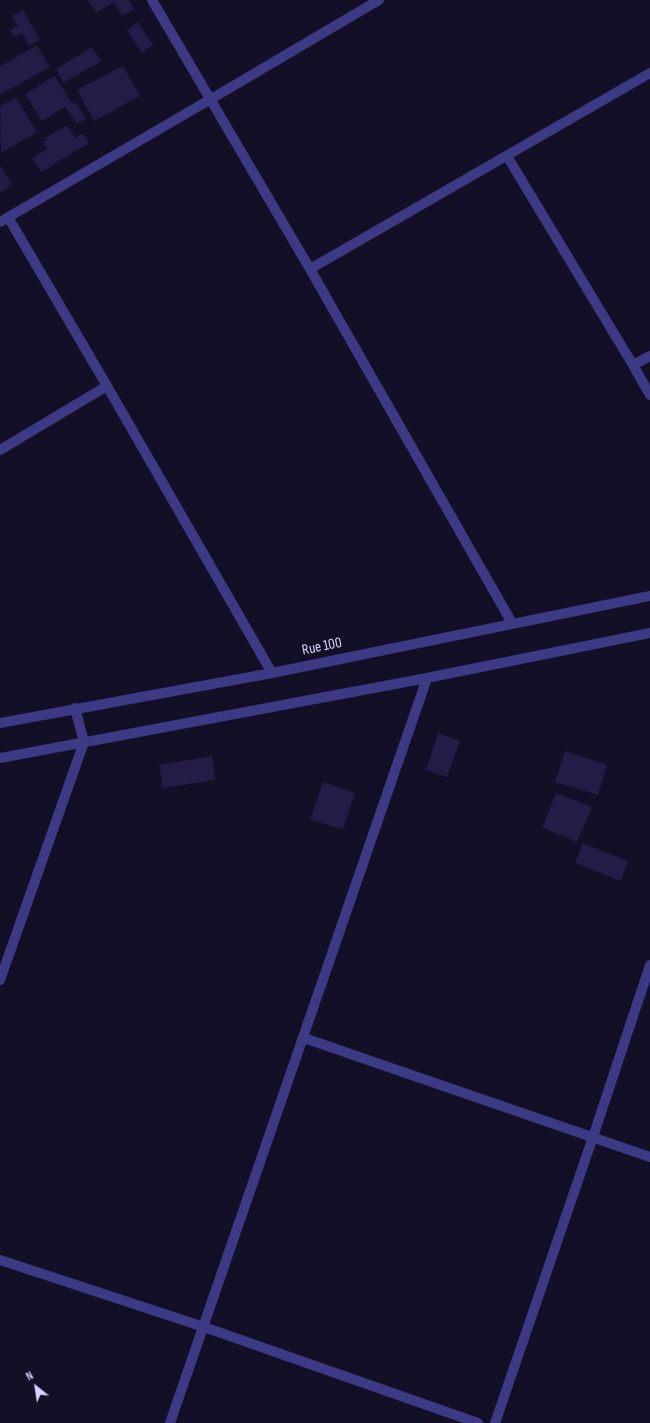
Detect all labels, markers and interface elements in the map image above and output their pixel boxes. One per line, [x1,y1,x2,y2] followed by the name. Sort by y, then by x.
[300,634,344,660] street label: Rue 100
[16,1367,56,1407] north arrow
[24,1369,36,1383] text: N

